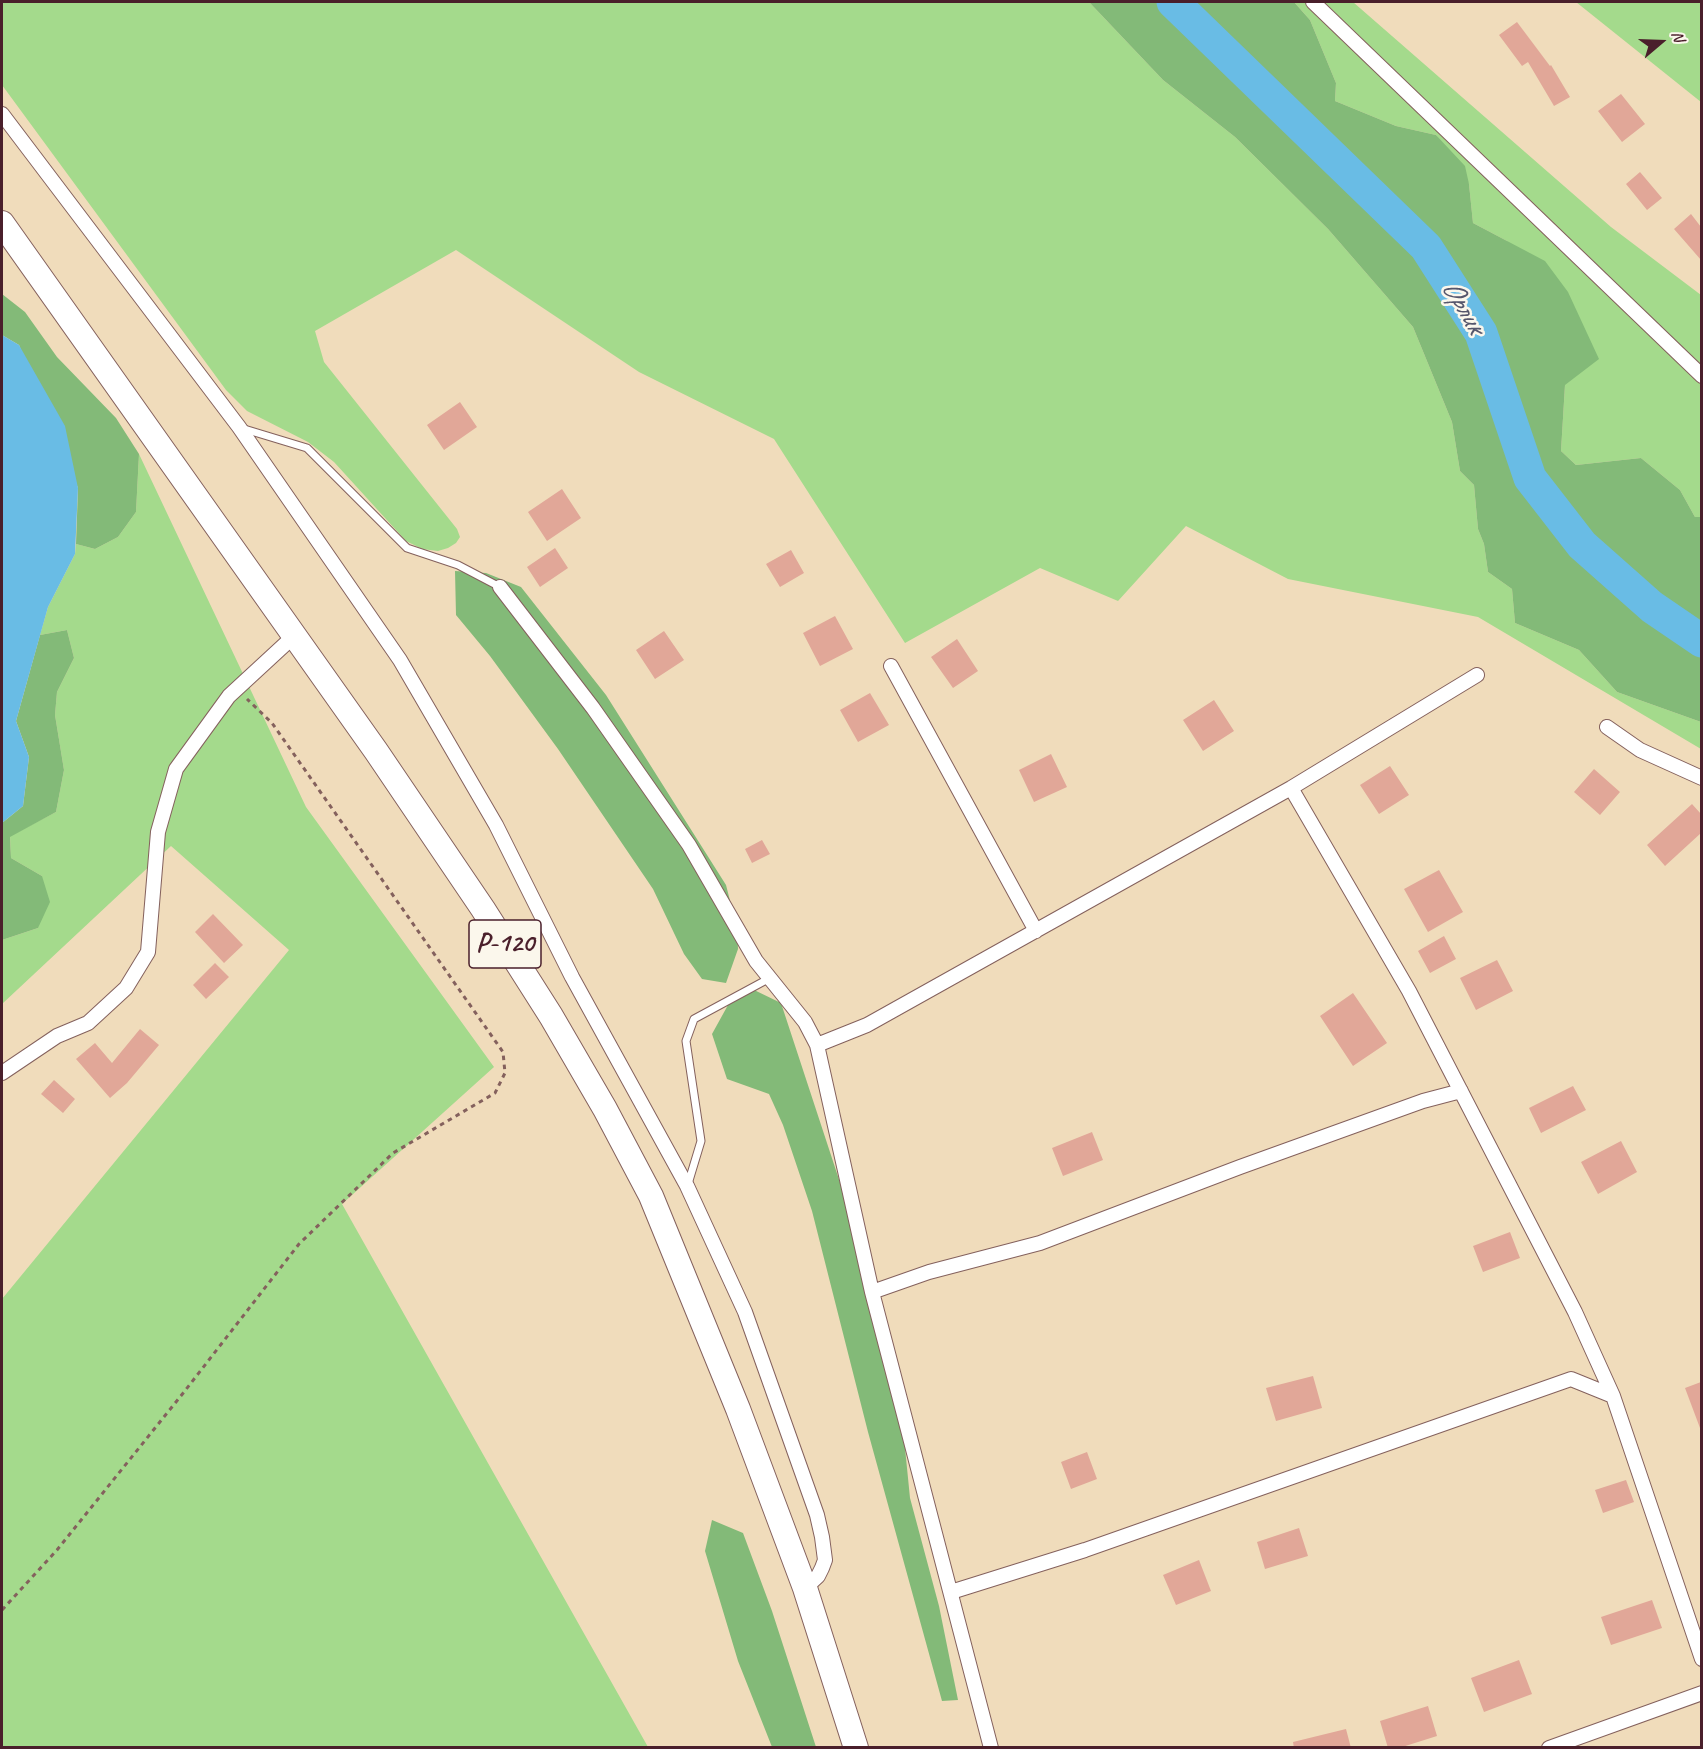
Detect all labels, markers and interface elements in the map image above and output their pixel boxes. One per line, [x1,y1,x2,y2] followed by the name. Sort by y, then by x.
[1631,12,1691,72] north arrow
[1667,28,1689,44] text: N
[1433,273,1493,341] water label: Орлик
[469,920,541,968] road number: Р-120

